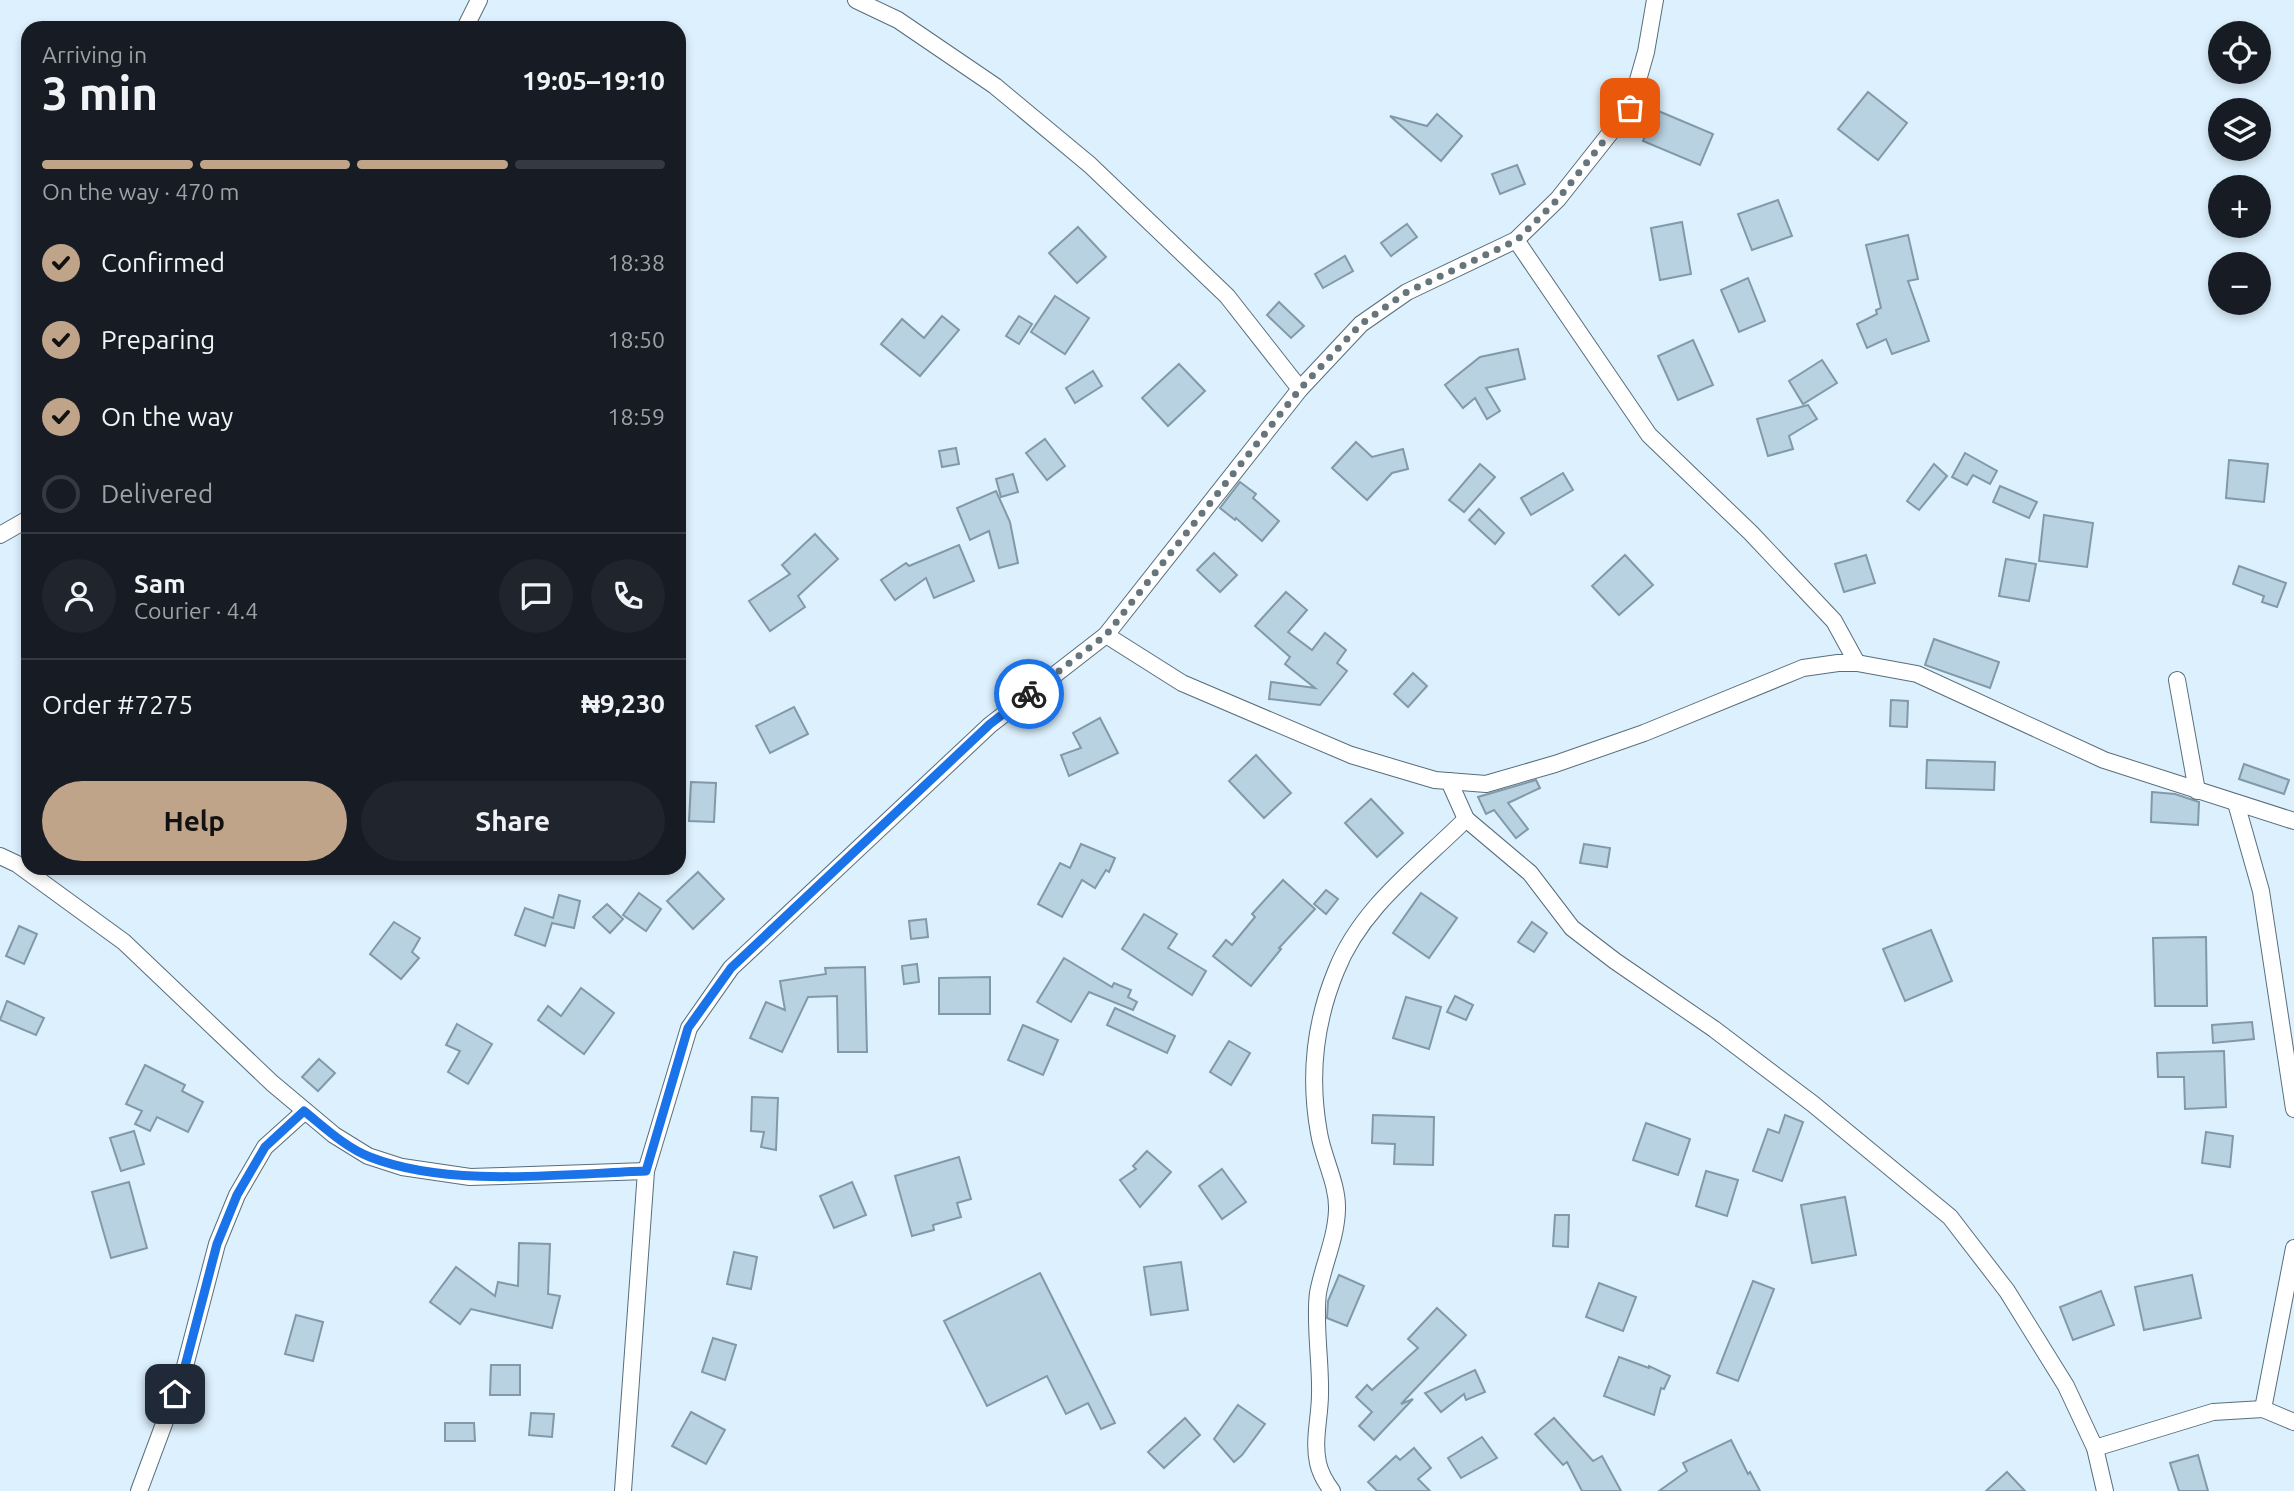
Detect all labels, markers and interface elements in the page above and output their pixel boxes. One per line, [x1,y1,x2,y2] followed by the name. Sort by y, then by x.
[2208,21,2271,315] map controls
[2208,21,2271,84] button: locate
[42,42,147,67] text: Arriving in
[522,66,665,95] text: 19:05–19:10
[42,67,158,119] text: 3 min
[1600,78,1660,138] pin
[1611,89,1649,127] icon: bag
[2208,98,2271,161] button: layers
[2208,175,2271,238] button: +
[42,179,239,204] text: On the way · 470 m
[42,244,80,282] icon: check
[101,248,225,277] text: Confirmed
[607,250,665,275] text: 18:38
[2208,252,2271,315] button: −
[42,321,80,359] icon: check
[101,325,215,354] text: Preparing
[607,327,665,352] text: 18:50
[42,398,80,436] icon: check
[101,402,233,431] text: On the way
[607,404,665,429] text: 18:59
[101,479,213,508] text: Delivered
[42,559,116,633] button: person
[499,559,573,633] button: chat
[591,559,665,633] button: phone
[134,569,186,598] text: Sam
[134,598,258,623] text: Courier · 4.4
[994,659,1064,729] courier
[1010,675,1048,713] icon: bike
[581,689,665,718] text: ₦9,230
[42,690,193,719] text: Order #7275
[42,781,347,861] button: Help
[361,781,665,861] button: Share
[145,1364,205,1424] pin
[156,1375,194,1413] icon: home

